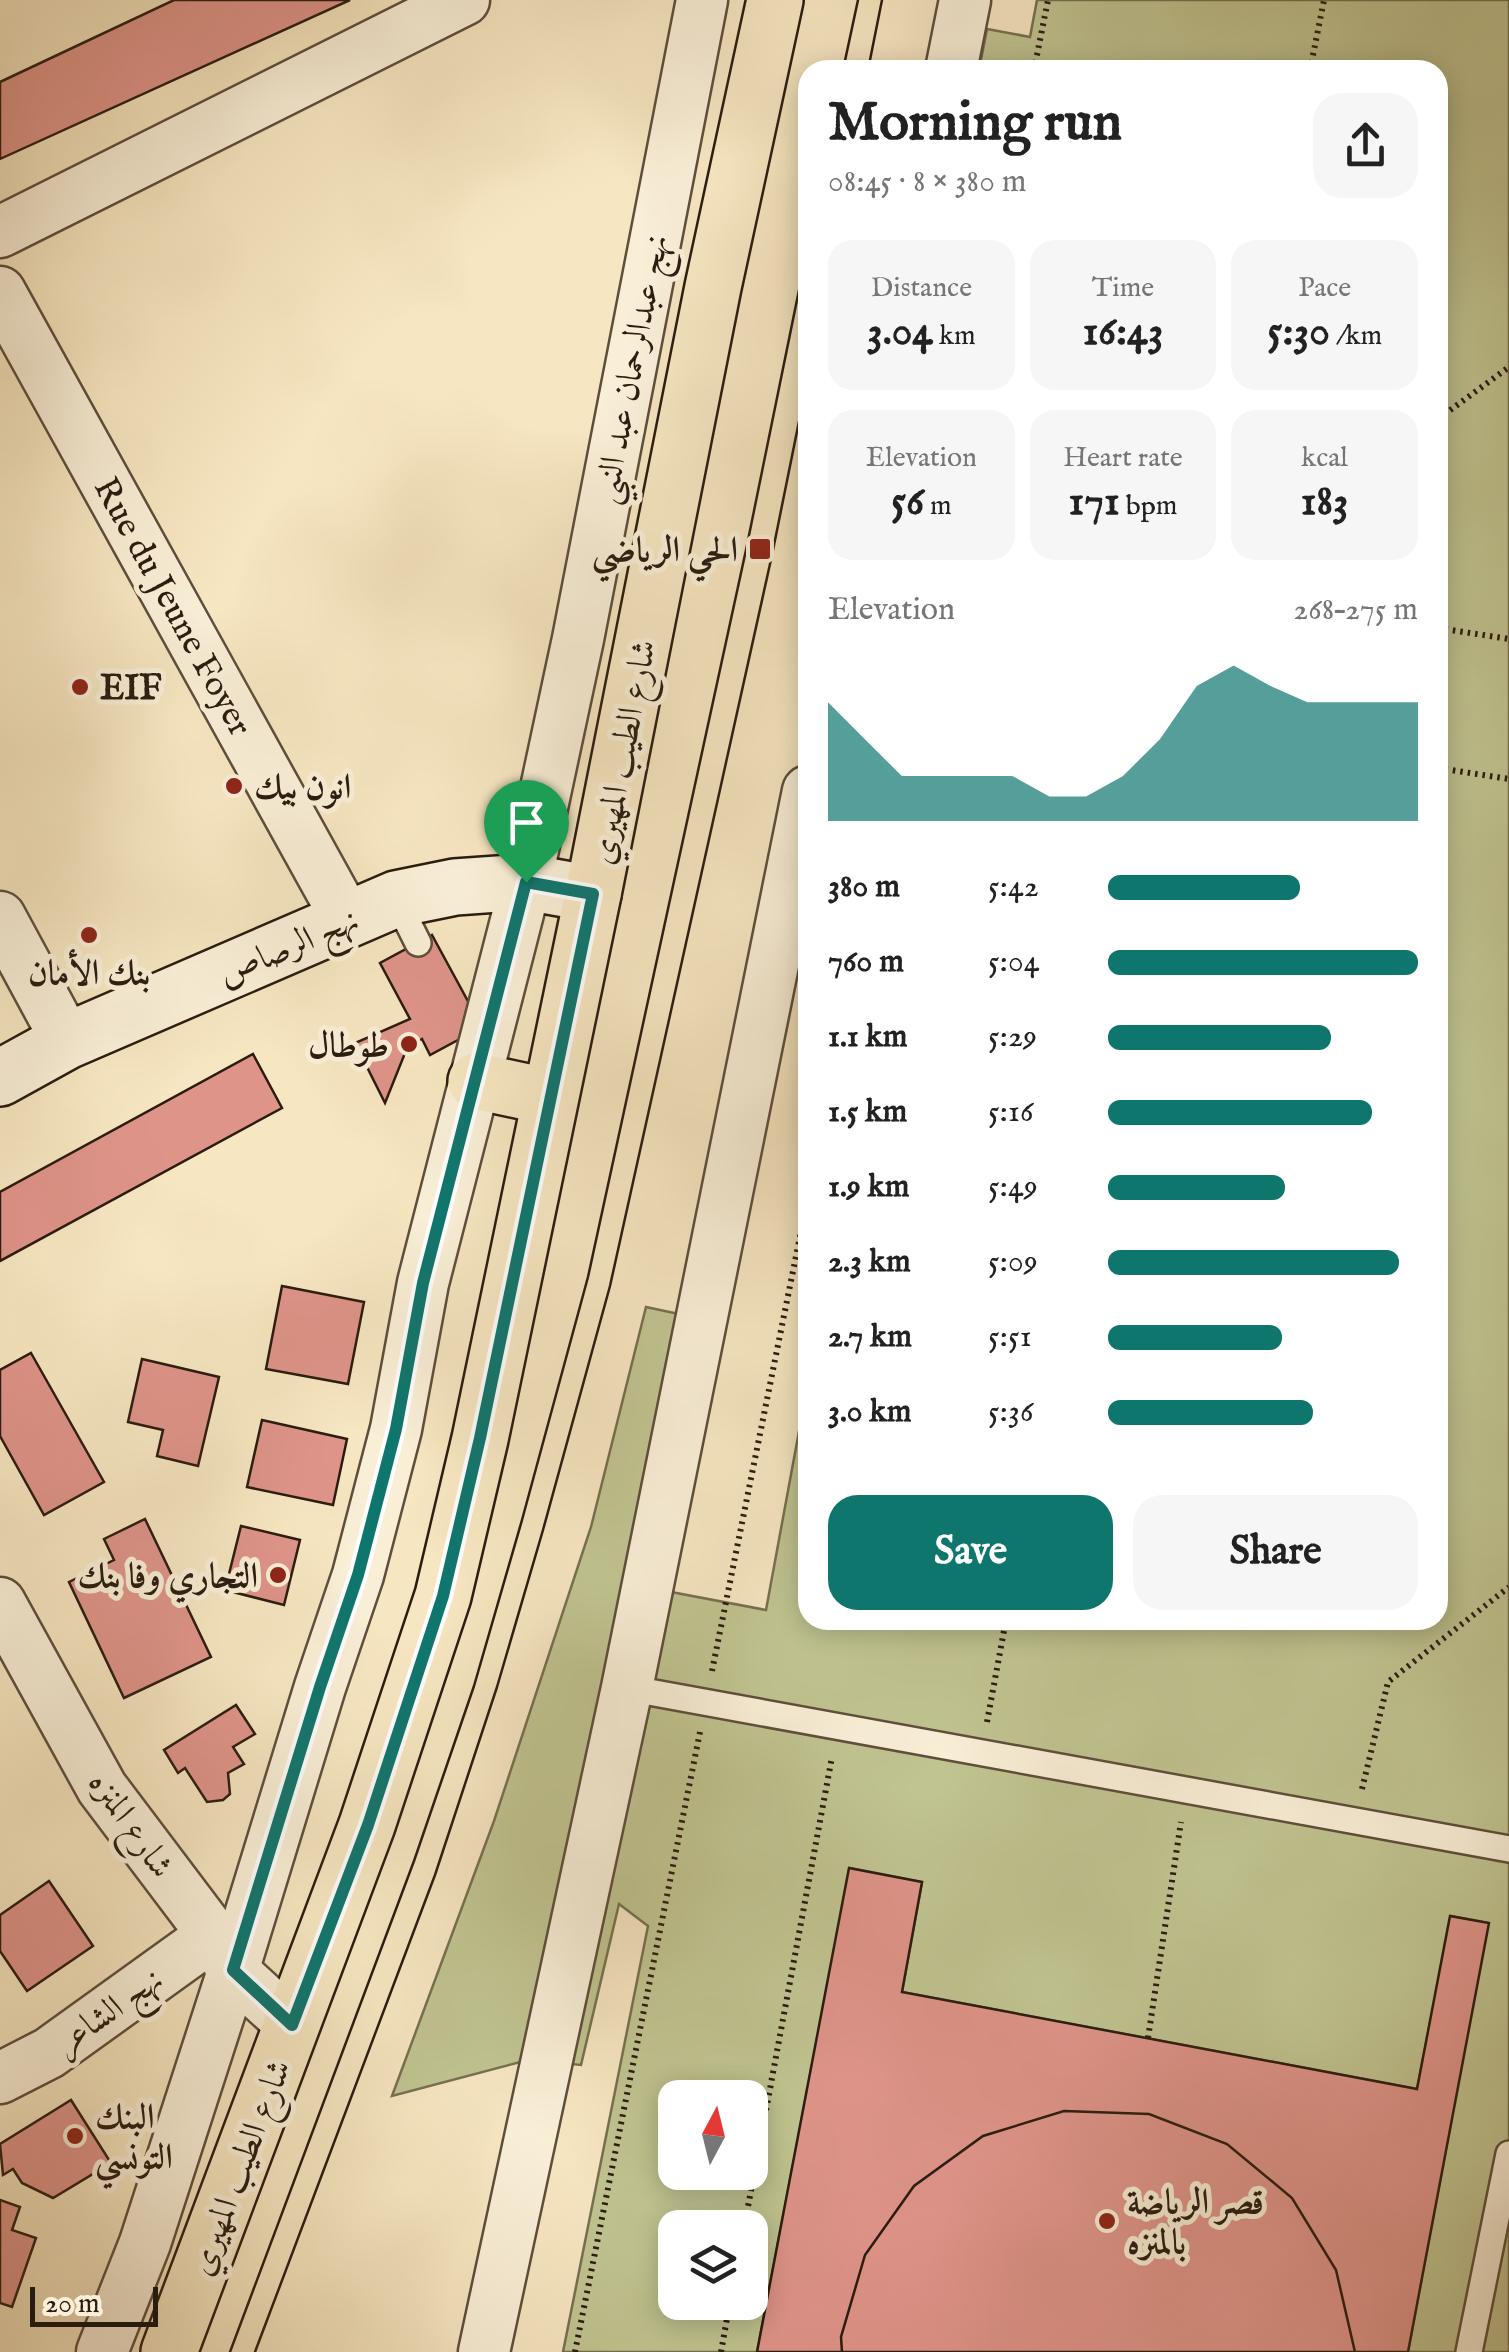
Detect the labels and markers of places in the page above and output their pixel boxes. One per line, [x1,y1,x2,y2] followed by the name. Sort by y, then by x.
[592,529,738,583] place label: الحي الرياضي
[747,536,773,562] marker: الحي الرياضي
[100,667,162,712] place label: EIF
[69,676,91,698] marker: EIF
[254,766,351,811] place label: انون بيك
[223,775,245,797] marker: انون بيك
[484,780,569,883] pin
[78,924,100,946] marker: بنك الأمان
[28,948,150,997] place label: بنك الأمان
[308,1024,389,1069] place label: طوطال
[398,1033,420,1055] marker: طوطال
[77,1555,258,1604] place label: التجاري وفا بنك
[267,1564,289,1586] marker: التجاري وفا بنك
[95,2096,173,2190] place label: البنك التونسي
[64,2125,86,2147] marker: البنك التونسي
[1127,2181,1264,2266] place label: قصر الرياضة بالمنزه
[1096,2210,1118,2232] marker: قصر الرياضة بالمنزه

